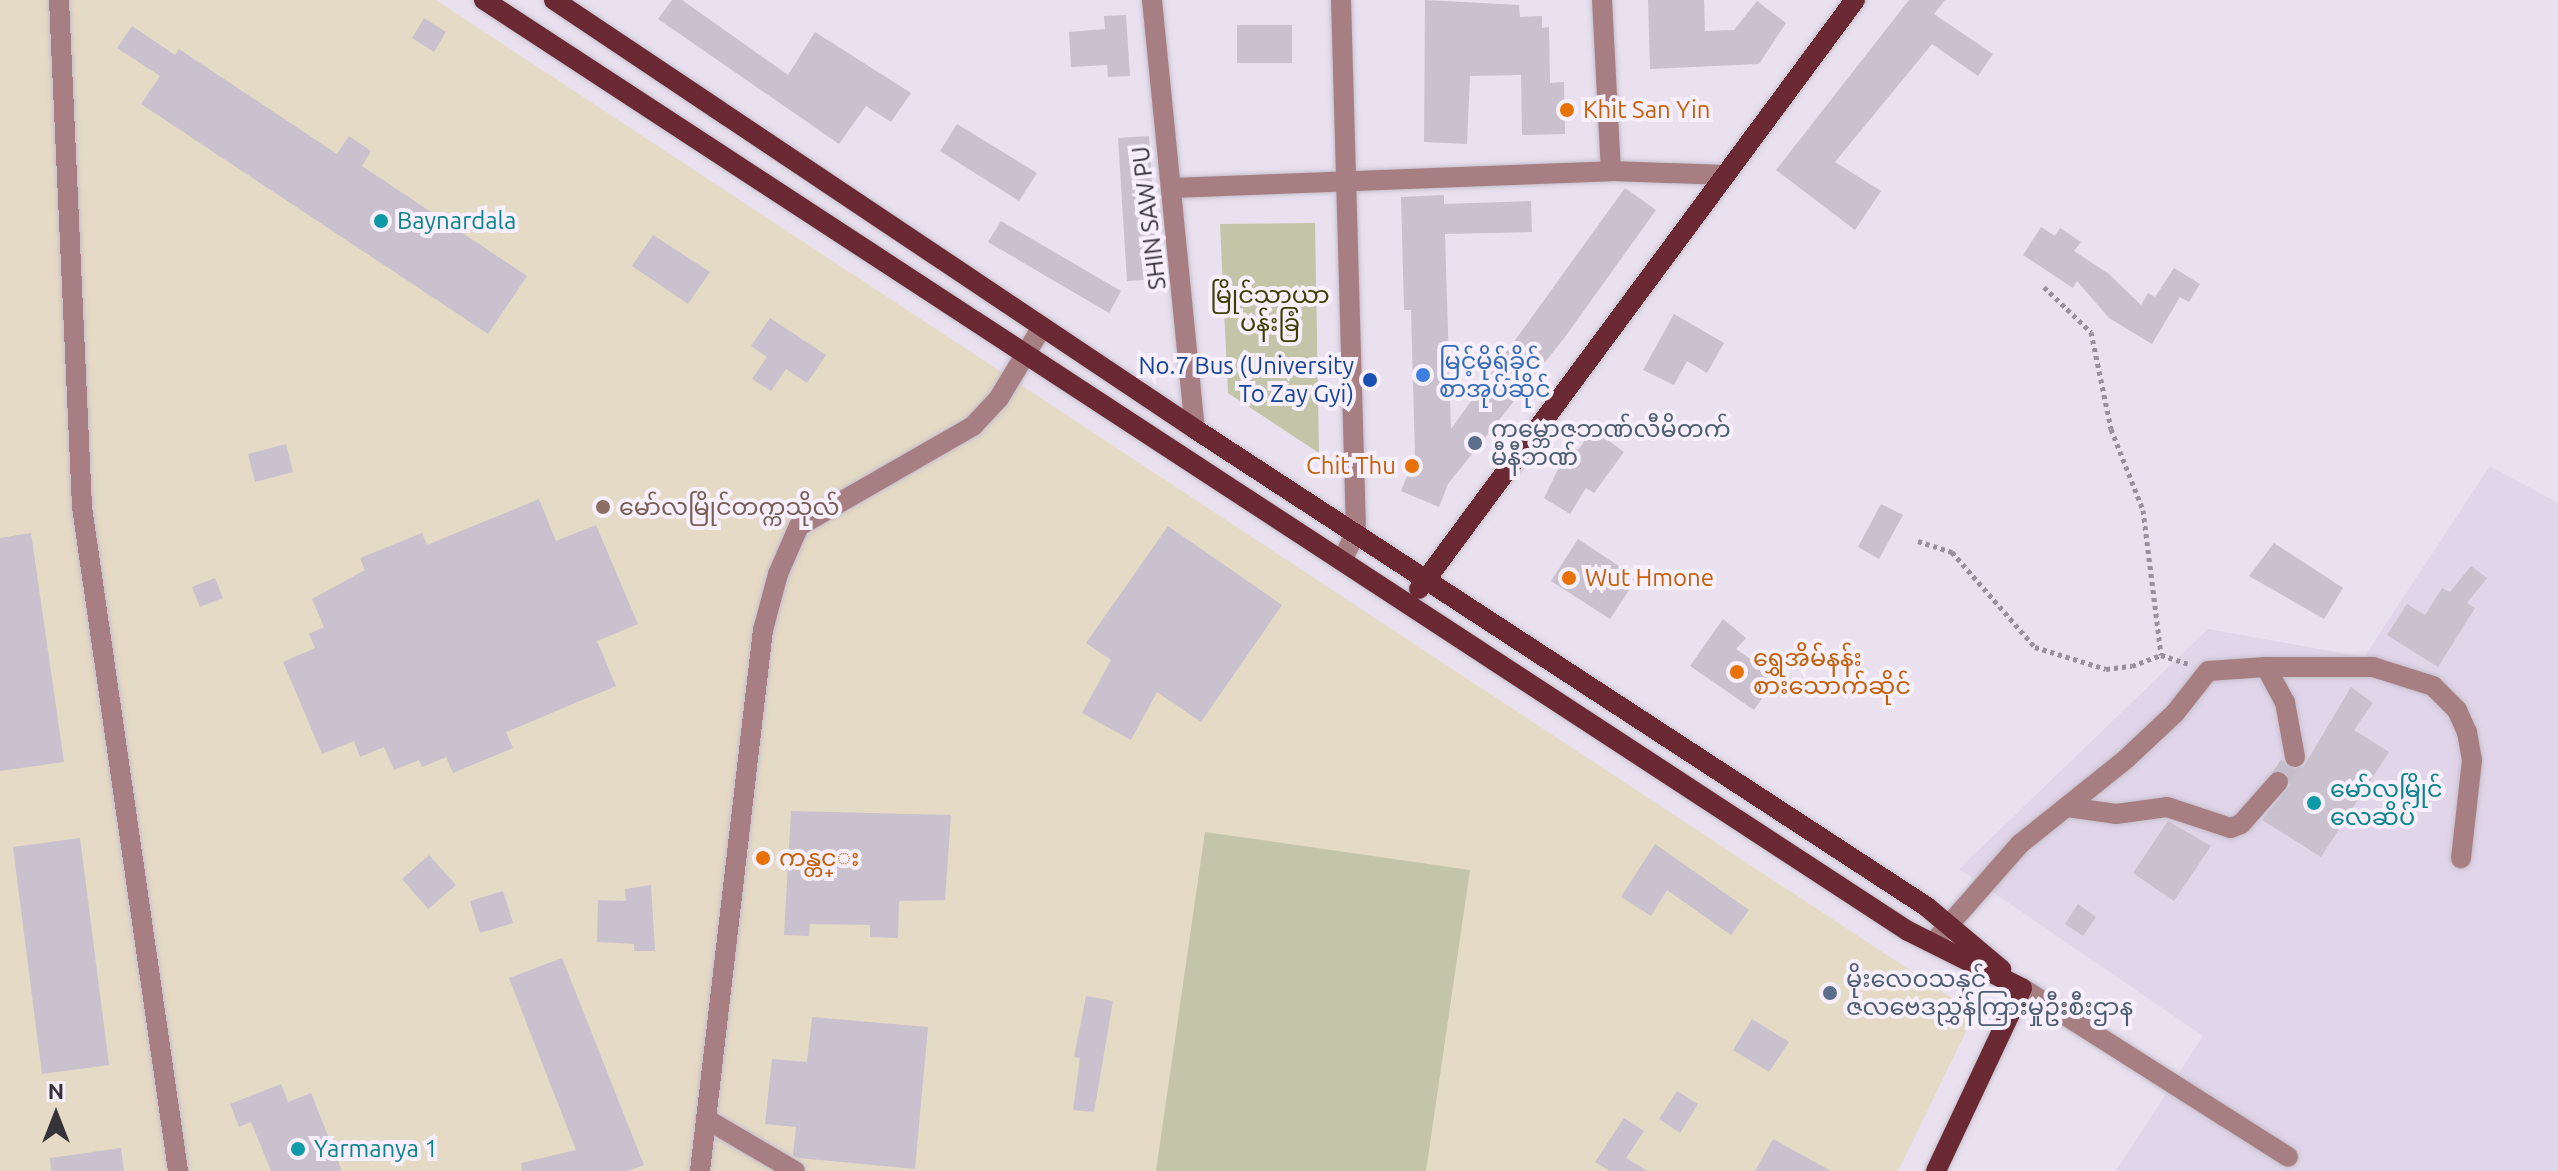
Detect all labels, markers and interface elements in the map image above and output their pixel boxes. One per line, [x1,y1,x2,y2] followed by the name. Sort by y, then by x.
[1583,96,1711,124] place label: Khit San Yin
[1558,101,1576,119] marker: Khit San Yin
[1126,145,1172,291] street label: SHIN SAW PU
[397,207,516,235] place label: Baynardala
[372,212,390,230] marker: Baynardala
[1210,281,1330,337] park label: မြိုင်သာယာ ပန်းခြံ
[1439,347,1551,403] place label: မြင့်မိုရ်ခိုင် စာအုပ်ဆိုင်
[1138,352,1354,408] place label: No.7 Bus (University To Zay Gyi)
[1414,366,1432,384] marker: မြင့်မိုရ်ခိုင် စာအုပ်ဆိုင်
[1361,371,1379,389] marker: No.7 Bus (University To Zay Gyi)
[1491,415,1731,471] place label: ကမ္ဘောဇဘဏ်လီမိတက် မီနီဘဏ်
[1466,434,1484,452] marker: ကမ္ဘောဇဘဏ်လီမိတက် မီနီဘဏ်
[1306,452,1396,480] place label: Chit Thu
[1403,457,1421,475] marker: Chit Thu
[619,493,840,521] place label: မော်လမြိုင်တက္ကသိုလ်
[594,498,612,516] marker: မော်လမြိုင်တက္ကသိုလ်
[1585,564,1714,592] place label: Wut Hmone
[1560,569,1578,587] marker: Wut Hmone
[1753,644,1911,700] place label: ရွှေအိမ်နန်း စားသောက်ဆိုင်
[1728,663,1746,681] marker: ရွှေအိမ်နန်း စားသောက်ဆိုင်
[2330,775,2443,831] place label: မော်လမြိုင် လေဆိပ်
[2305,794,2323,812] marker: မော်လမြိုင် လေဆိပ်
[779,844,859,872] place label: ကန္တင္း
[754,849,772,867] marker: ကန္တင္း
[1846,965,2133,1021] place label: မိုးလေဝသနှင့် ဇလဗေဒညွှန်ကြားမှုဦးစီးဌာန
[1821,984,1839,1002] marker: မိုးလေဝသနှင့် ဇလဗေဒညွှန်ကြားမှုဦးစီးဌာန
[16,1075,96,1155] north arrow
[48,1078,64,1103] text: N
[314,1135,438,1163] place label: Yarmanya 1
[289,1140,307,1158] marker: Yarmanya 1

